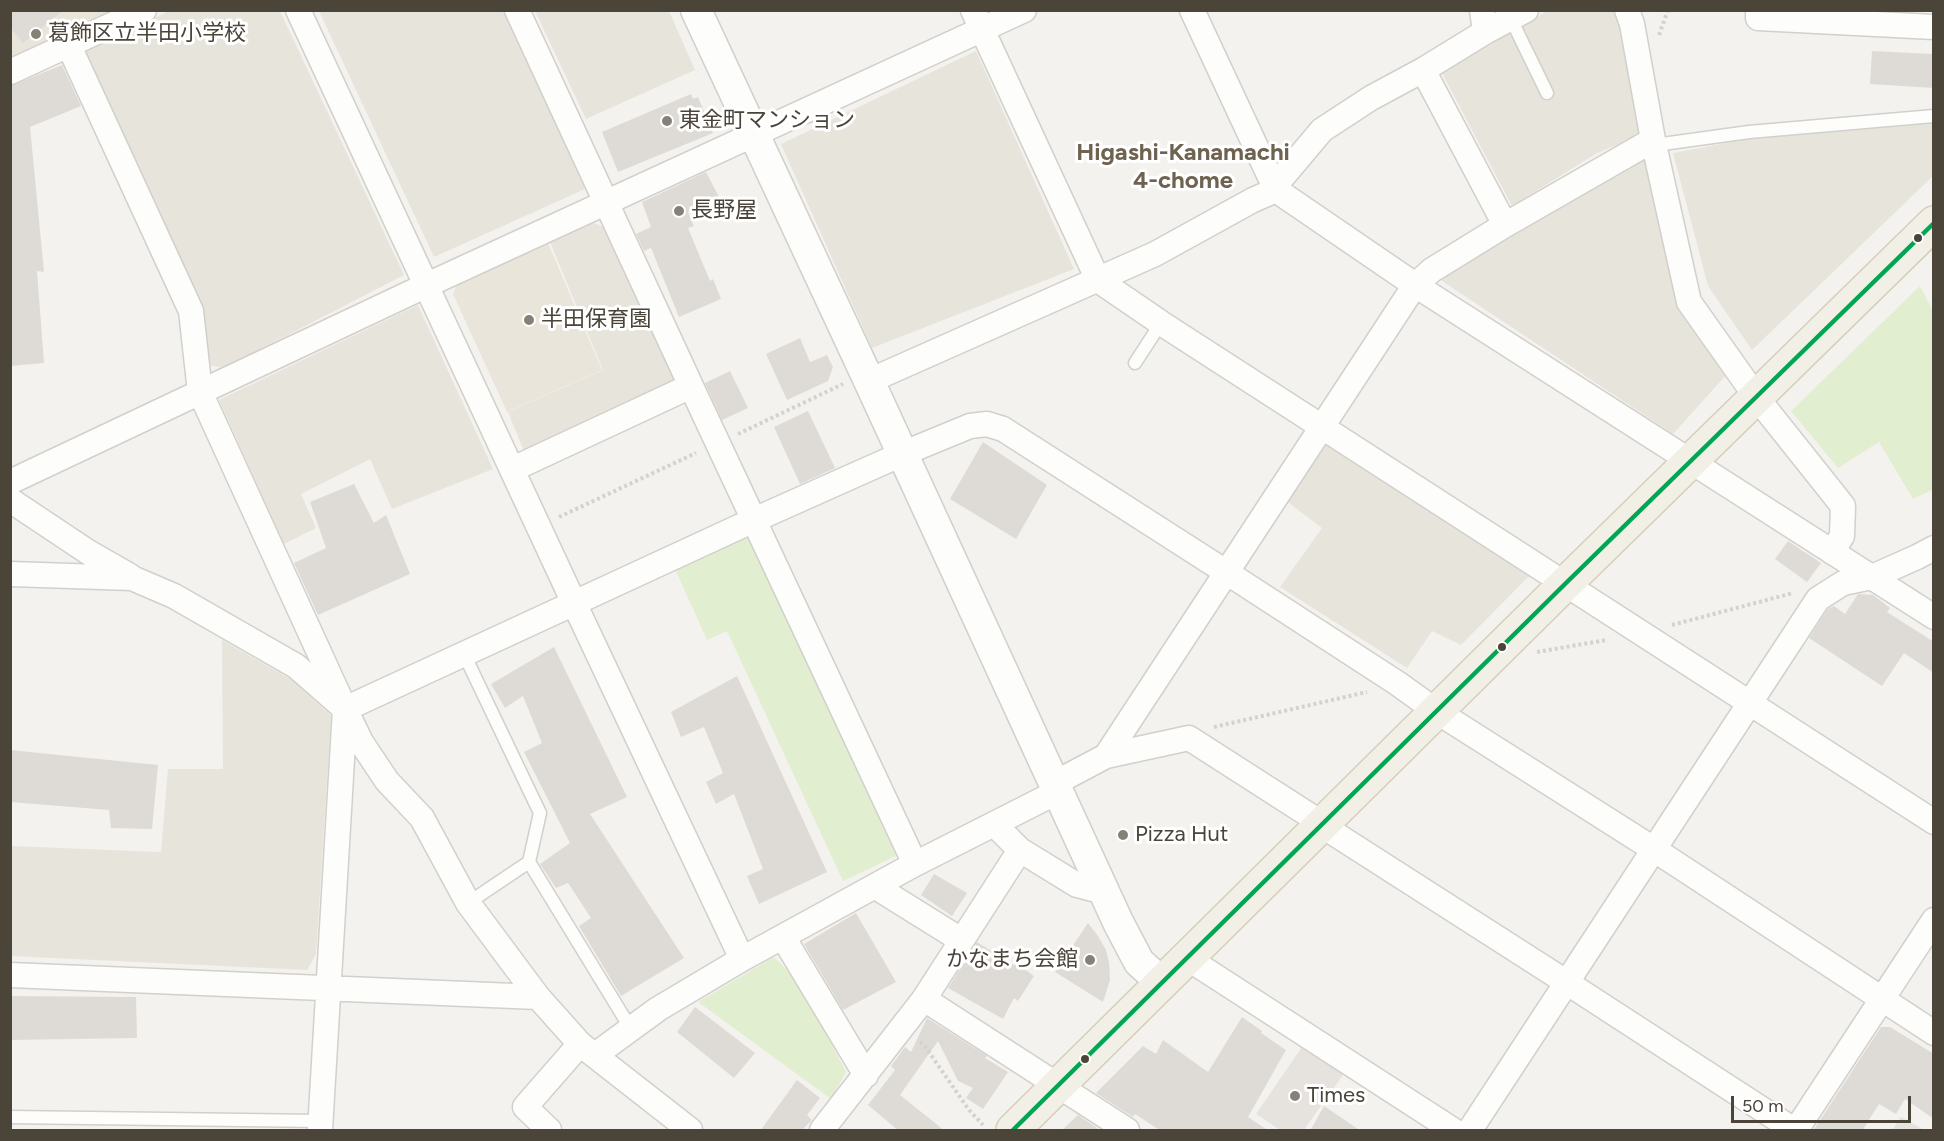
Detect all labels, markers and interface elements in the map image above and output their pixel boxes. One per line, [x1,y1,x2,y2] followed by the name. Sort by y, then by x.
[48,21,246,47] place label: 葛飾区立半田小学校
[29,27,43,41] marker: 葛飾区立半田小学校
[679,108,855,134] place label: 東金町マンション
[660,114,674,128] marker: 東金町マンション
[1076,139,1290,195] district label: Higashi-Kanamachi 4-chome
[691,198,757,224] place label: 長野屋
[672,204,686,218] marker: 長野屋
[1912,232,1924,244] unlabelled marker
[541,307,651,333] place label: 半田保育園
[522,313,536,327] marker: 半田保育園
[1496,641,1508,653] unlabelled marker
[1135,822,1228,848] place label: Pizza Hut
[1116,828,1130,842] marker: Pizza Hut
[946,947,1078,973] place label: かなまち会館
[1083,953,1097,967] marker: かなまち会館
[1079,1053,1091,1065] unlabelled marker
[1307,1083,1365,1109] place label: Times
[1734,1084,1914,1122] scale bar
[1288,1089,1302,1103] marker: Times
[1742,1095,1784,1117] text: 50 m

